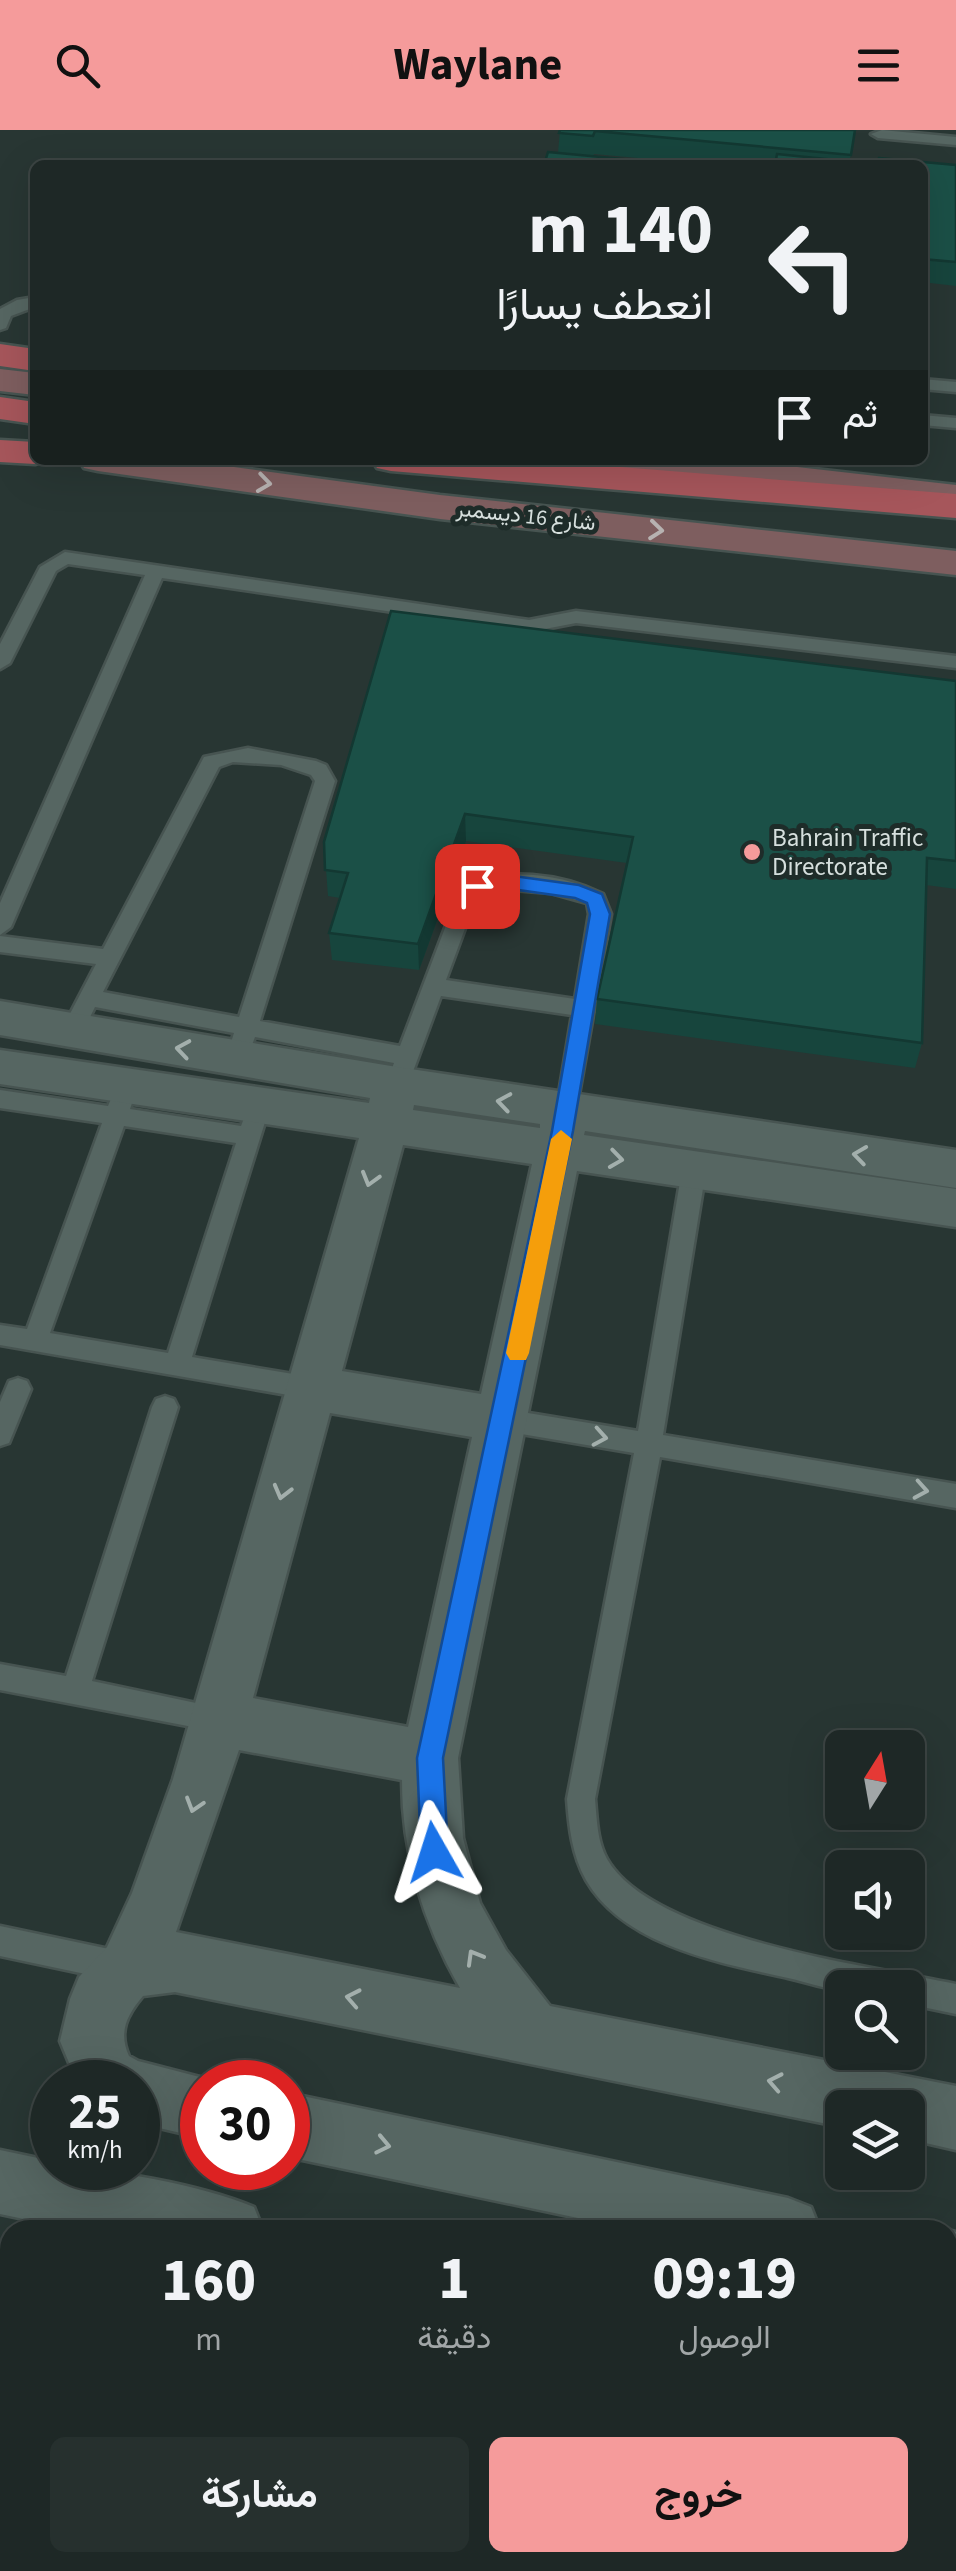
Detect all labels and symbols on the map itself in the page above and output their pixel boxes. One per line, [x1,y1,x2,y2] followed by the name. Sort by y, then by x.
[255,471,272,492] one-way arrow
[454,493,597,539] street label: شارع 16 ديسمبر
[648,519,664,541] one-way arrow
[772,820,923,885] place label: Bahrain Traffic Directorate
[741,841,763,863] marker: Bahrain Traffic Directorate
[435,844,520,929] pin
[175,1039,191,1060] one-way arrow
[495,1092,512,1113] one-way arrow
[851,1145,868,1166] one-way arrow
[607,1148,624,1169] one-way arrow
[361,1170,382,1187] one-way arrow
[592,1425,608,1446] one-way arrow
[912,1479,929,1500] one-way arrow
[273,1483,294,1500] one-way arrow
[825,1730,925,1830] north arrow
[186,1795,206,1812] one-way arrow
[382,1800,486,1904] position arrow
[467,1950,486,1968] one-way arrow
[345,1988,362,2009] one-way arrow
[180,2060,310,2190] speed limit sign: 30
[766,2072,783,2093] one-way arrow
[374,2134,391,2155] one-way arrow

